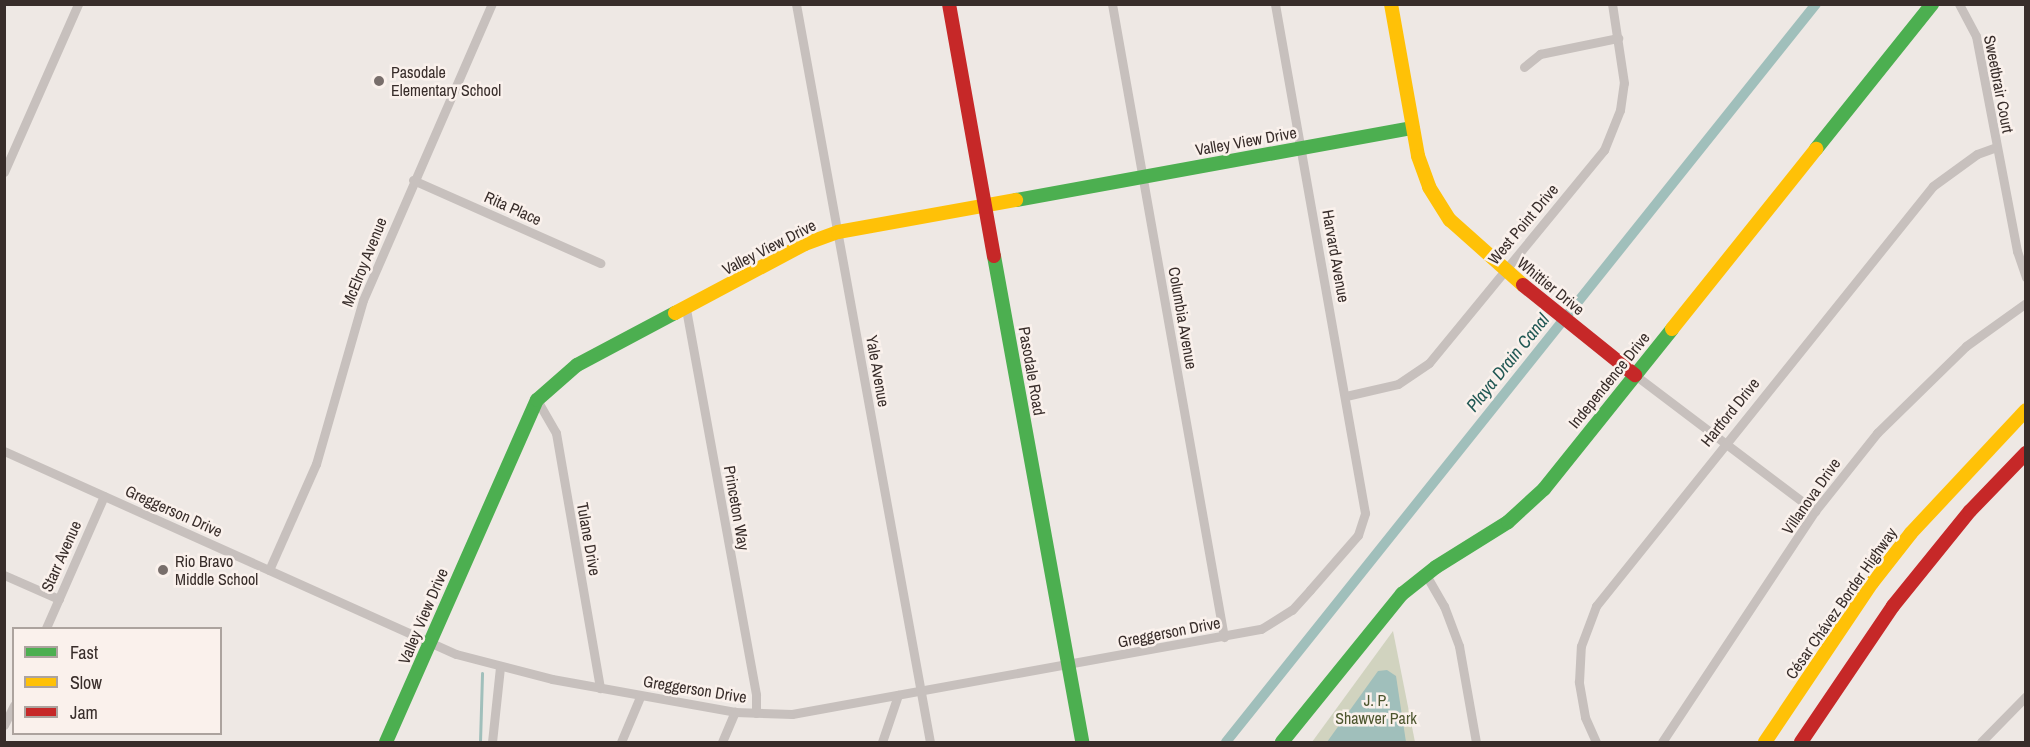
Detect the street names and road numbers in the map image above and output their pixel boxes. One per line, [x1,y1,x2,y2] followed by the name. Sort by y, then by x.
[1980,33,2018,135] street label: Sweetbrair Court
[1194,123,1298,159] street label: Valley View Drive
[1484,180,1562,268] street label: West Point Drive
[481,187,545,229] street label: Rita Place
[1318,208,1354,304] street label: Harvard Avenue
[337,214,391,310] street label: McElroy Avenue
[719,215,819,279] street label: Valley View Drive
[1514,253,1588,319] street label: Whittier Drive
[1165,265,1201,371] street label: Columbia Avenue
[1015,325,1049,417] street label: Pasodale Road
[1564,328,1654,432] street label: Independence Drive
[862,333,894,409] street label: Yale Avenue
[1697,374,1763,450] street label: Hartford Drive
[1778,454,1844,538] street label: Villanova Drive
[720,464,754,552] street label: Princeton Way
[122,481,226,541] street label: Greggerson Drive
[573,501,605,577] street label: Tulane Drive
[37,517,85,595] street label: Starr Avenue
[1781,523,1901,683] street label: César Chávez Border Highway
[394,565,452,667] street label: Valley View Drive
[1116,613,1222,651] street label: Greggerson Drive
[642,671,748,707] street label: Greggerson Drive

